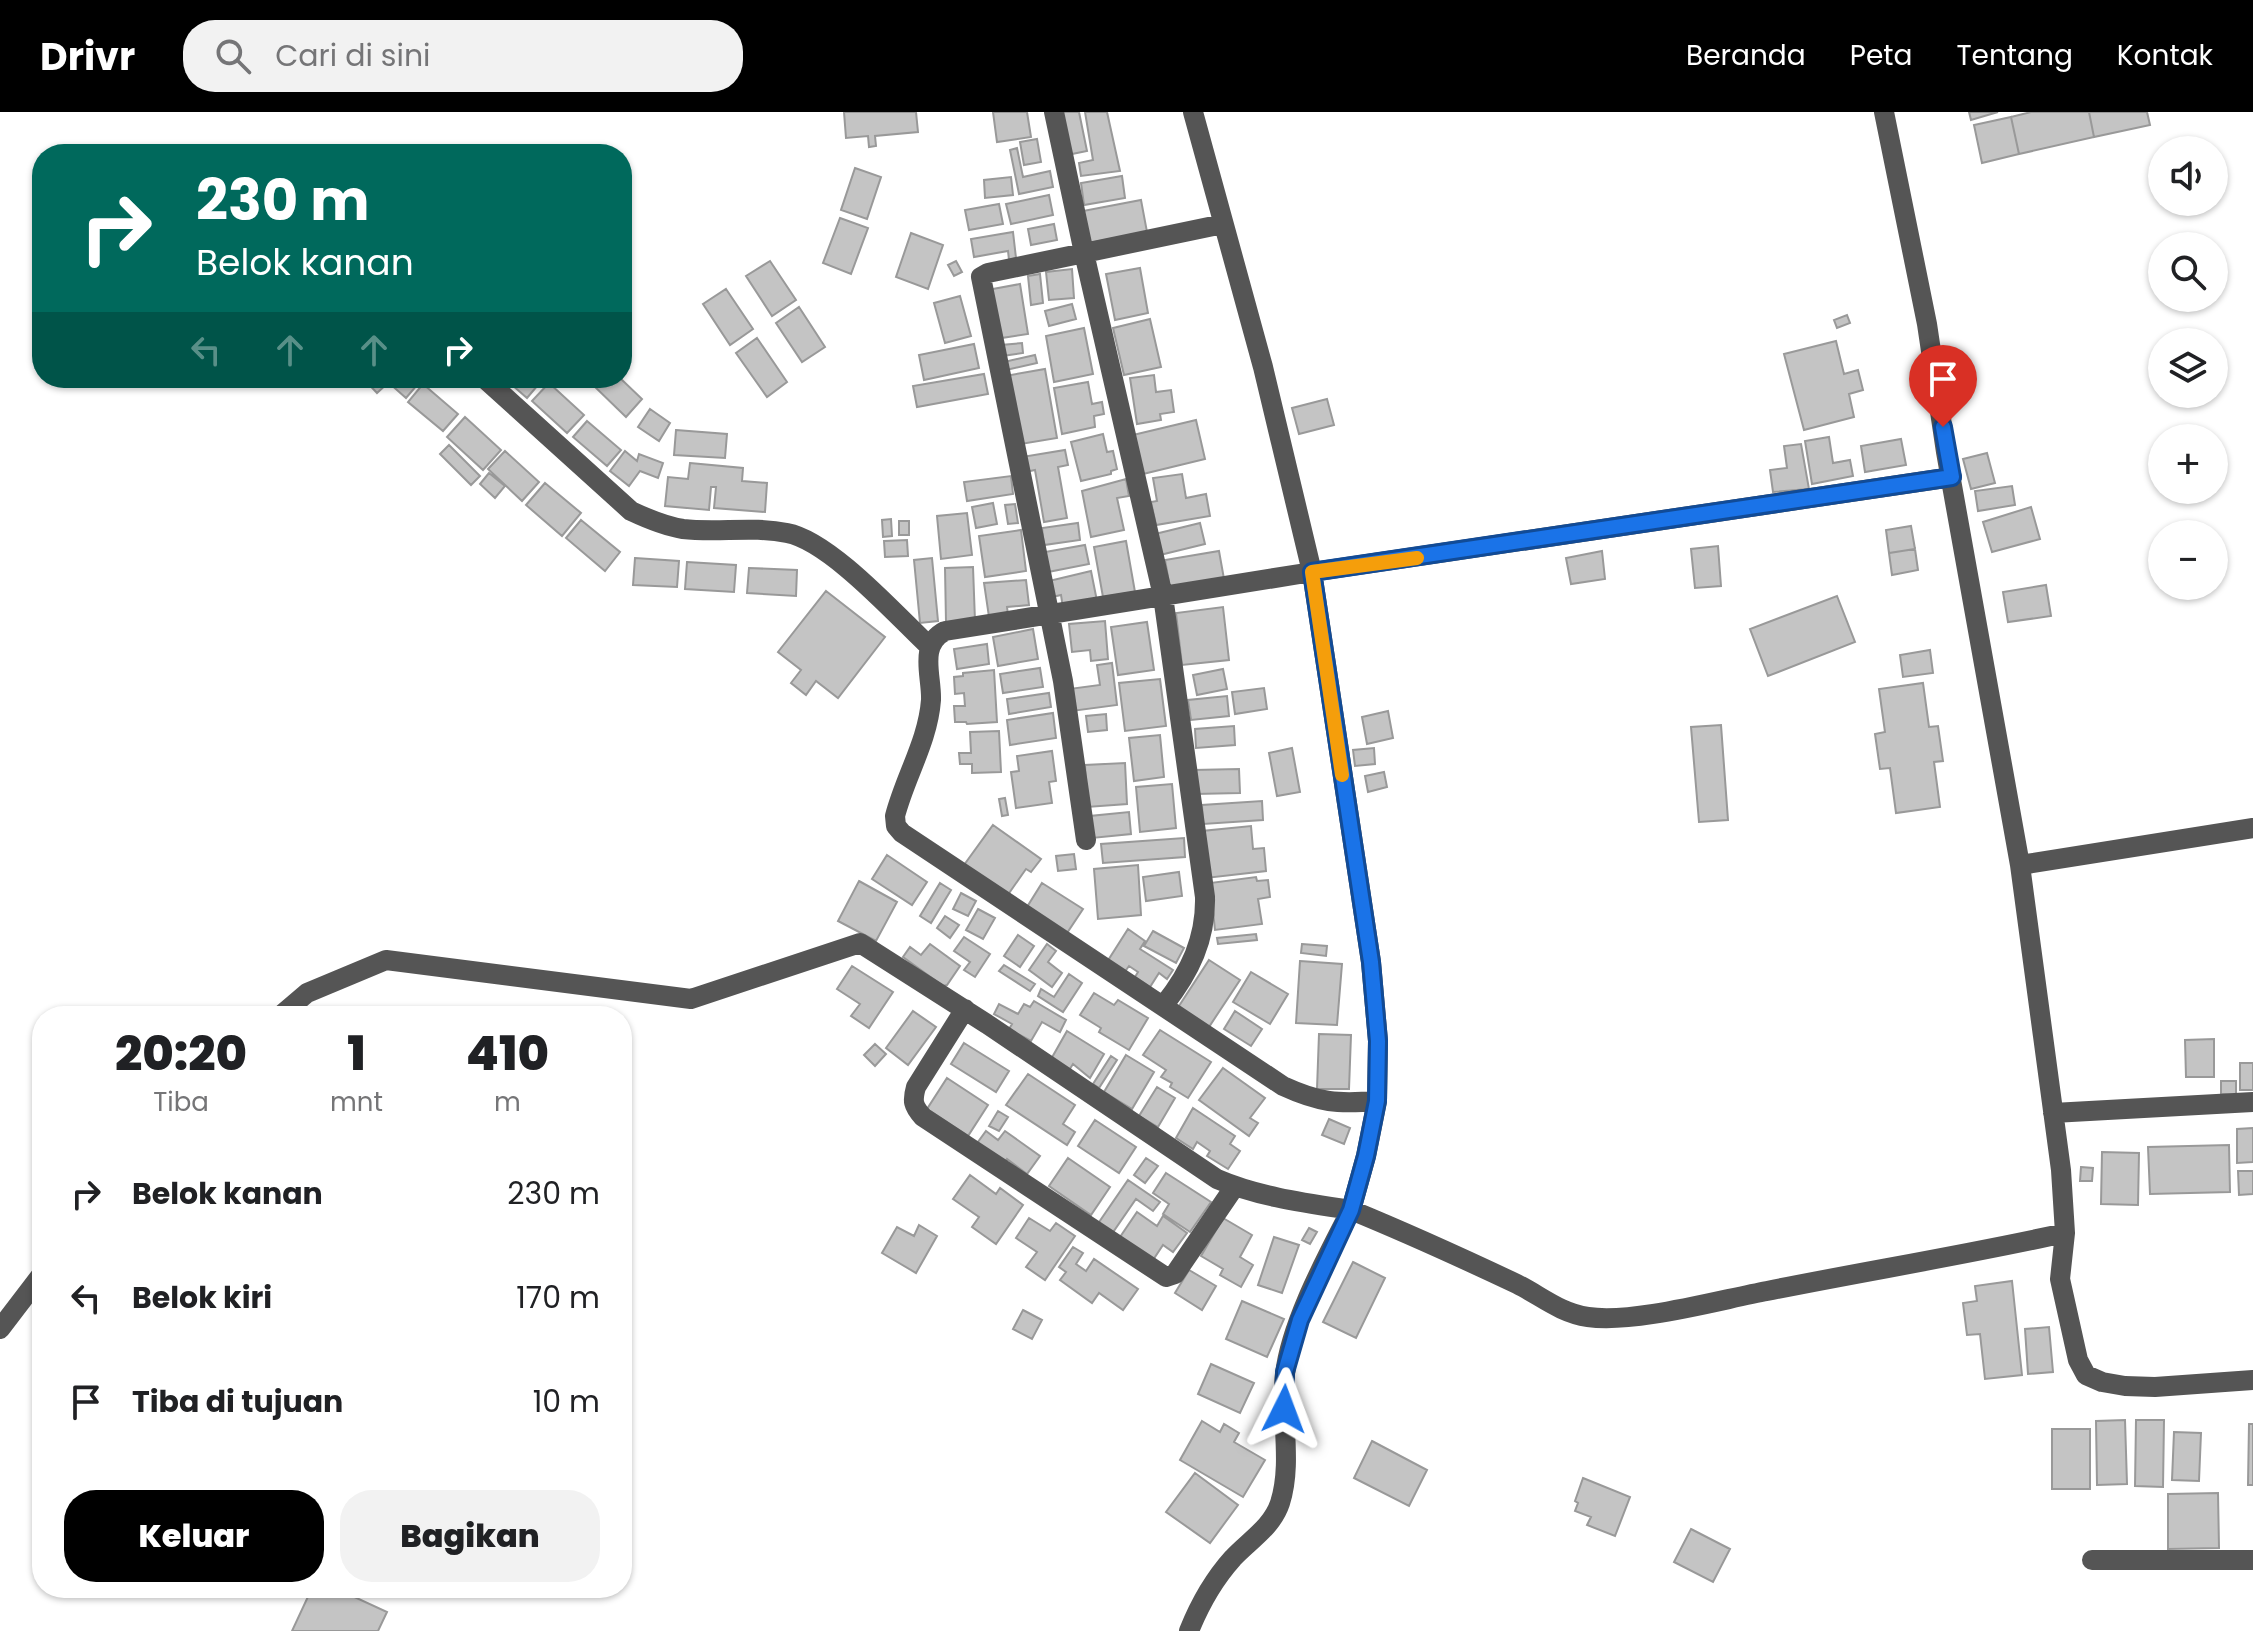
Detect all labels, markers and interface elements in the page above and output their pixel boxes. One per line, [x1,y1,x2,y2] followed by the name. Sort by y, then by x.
[183,20,743,92] search box
[40,30,135,83] text: Drivr
[211,34,255,78] icon: search
[275,34,430,77] text: Cari di sini
[1686,36,1806,75] text: Beranda
[1850,36,1912,75] text: Peta
[1956,36,2073,75] text: Tentang
[2117,36,2213,75] text: Kontak
[2148,136,2228,600] map controls
[2148,136,2228,216] button: sound
[196,161,370,240] text: 230 m
[64,176,168,280] icon: right
[2148,232,2228,312] button: search
[196,237,414,288] text: Belok kanan
[184,328,228,372] icon: left
[268,328,312,372] icon: ahead
[352,328,396,372] icon: ahead
[436,328,480,372] icon: right
[2148,328,2228,408] button: layers
[1909,345,1977,427] pin
[1921,357,1965,401] icon: arrive
[2148,424,2228,504] button: +
[2148,520,2228,600] button: −
[115,1020,247,1087] text: 20:20
[347,1020,366,1087] text: 1
[466,1020,549,1087] text: 410
[153,1084,209,1120] text: Tiba
[330,1084,383,1120] text: mnt
[494,1084,521,1120] text: m
[64,1172,108,1216] icon: right
[132,1172,323,1215] text: Belok kanan
[507,1172,600,1215] text: 230 m
[64,1276,108,1320] icon: left
[132,1276,272,1319] text: Belok kiri
[516,1276,600,1319] text: 170 m
[1242,1367,1326,1451] position arrow
[64,1380,108,1424] icon: arrive
[132,1380,343,1423] text: Tiba di tujuan
[533,1380,600,1423] text: 10 m
[64,1490,324,1582] button: Keluar
[340,1490,600,1582] button: Bagikan

